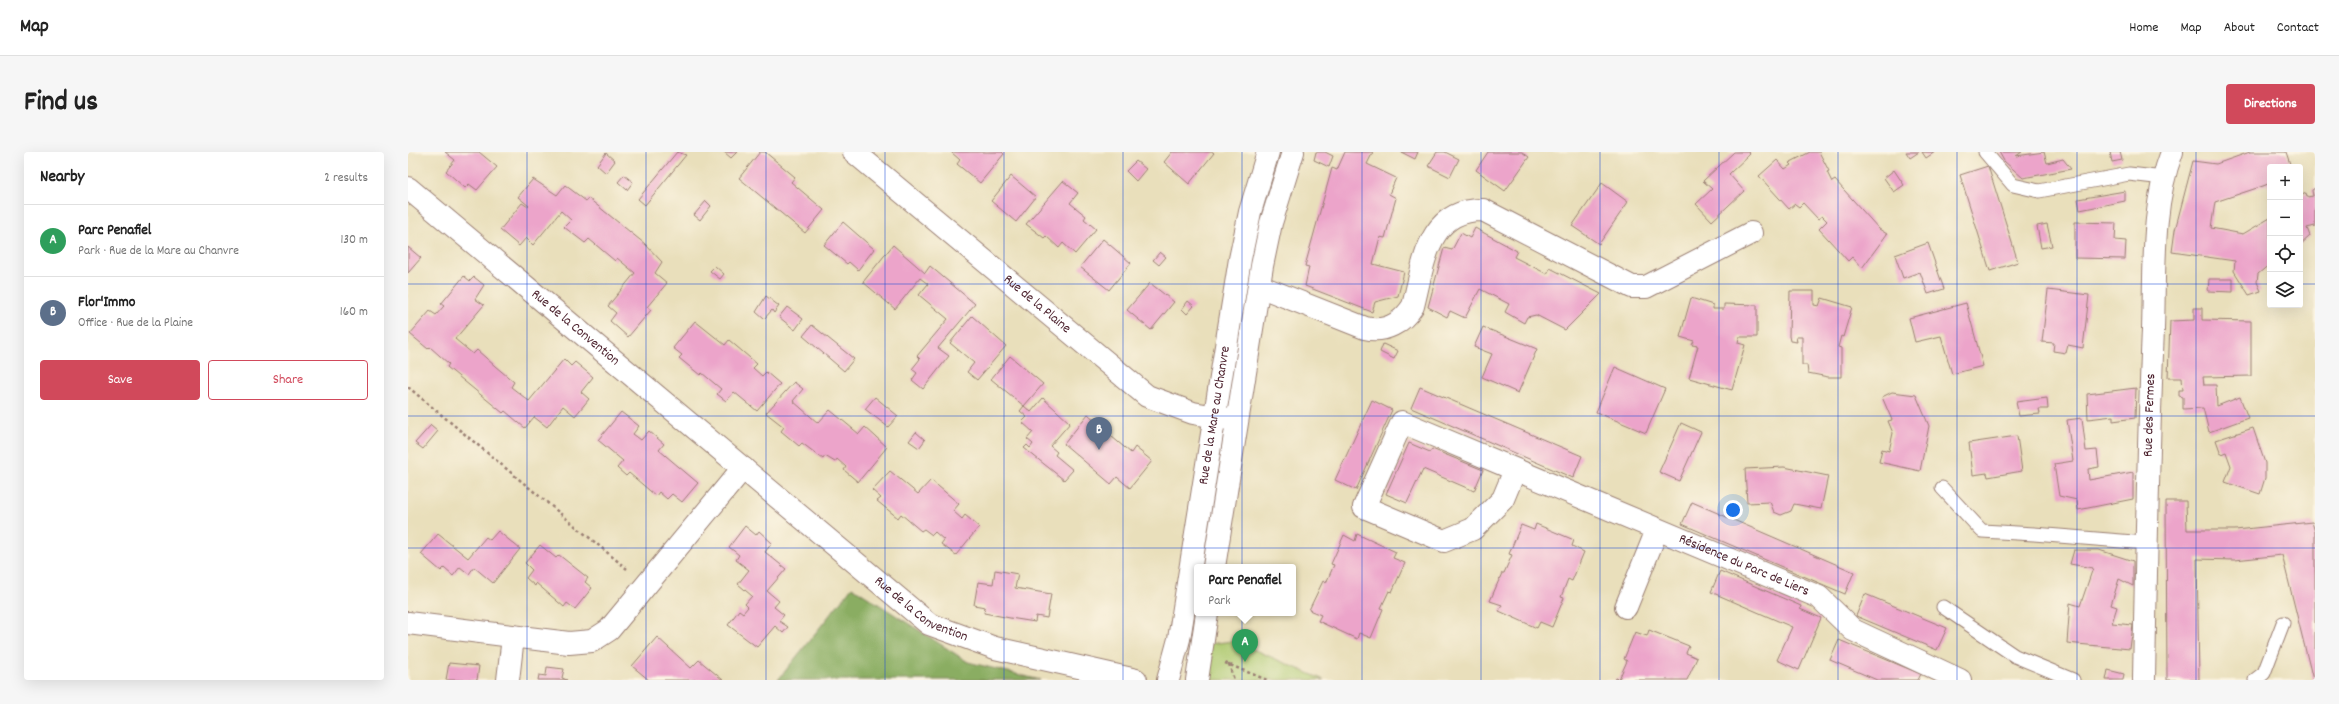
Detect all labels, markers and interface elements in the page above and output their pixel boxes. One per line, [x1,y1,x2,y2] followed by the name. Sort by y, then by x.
[20,14,49,41] text: Map
[2129,18,2158,38] text: Home
[2180,18,2202,38] text: Map
[2224,18,2255,38] text: About
[2277,18,2319,38] text: Contact
[24,84,98,124] text: Find us
[2226,84,2315,124] button: Directions
[2267,164,2303,308] map controls
[2267,164,2303,200] button: +
[40,166,84,190] text: Nearby
[324,169,368,188] text: 2 results
[2267,200,2303,236] button: −
[78,220,151,242] text: Parc Penafiel
[49,231,57,250] text: A
[340,231,368,250] text: 130 m
[2267,236,2303,272] button: locate
[78,242,239,261] text: Park · Rue de la Mare au Chanvre
[999,270,1075,338] street label: Rue de la Plaine
[2267,272,2303,308] button: layers
[527,285,624,371] street label: Rue de la Convention
[78,292,135,314] text: Flor'Immo
[50,303,56,322] text: B
[340,303,368,322] text: 160 m
[78,314,193,333] text: Office · Rue de la Plaine
[1194,345,1236,486] street label: Rue de la Mare au Chanvre
[40,360,200,400] button: Save
[208,360,368,400] button: Share
[2139,373,2161,457] street label: Rue des Fermes
[1086,417,1112,450] pin: B
[1723,500,1743,520] your location
[1675,529,1812,602] street label: Résidence du Parc de Liers
[1194,564,1296,616] popup
[1208,570,1282,592] text: Parc Penafiel
[869,572,971,647] street label: Rue de la Convention
[1208,592,1230,611] text: Park
[1232,629,1258,662] pin: A

